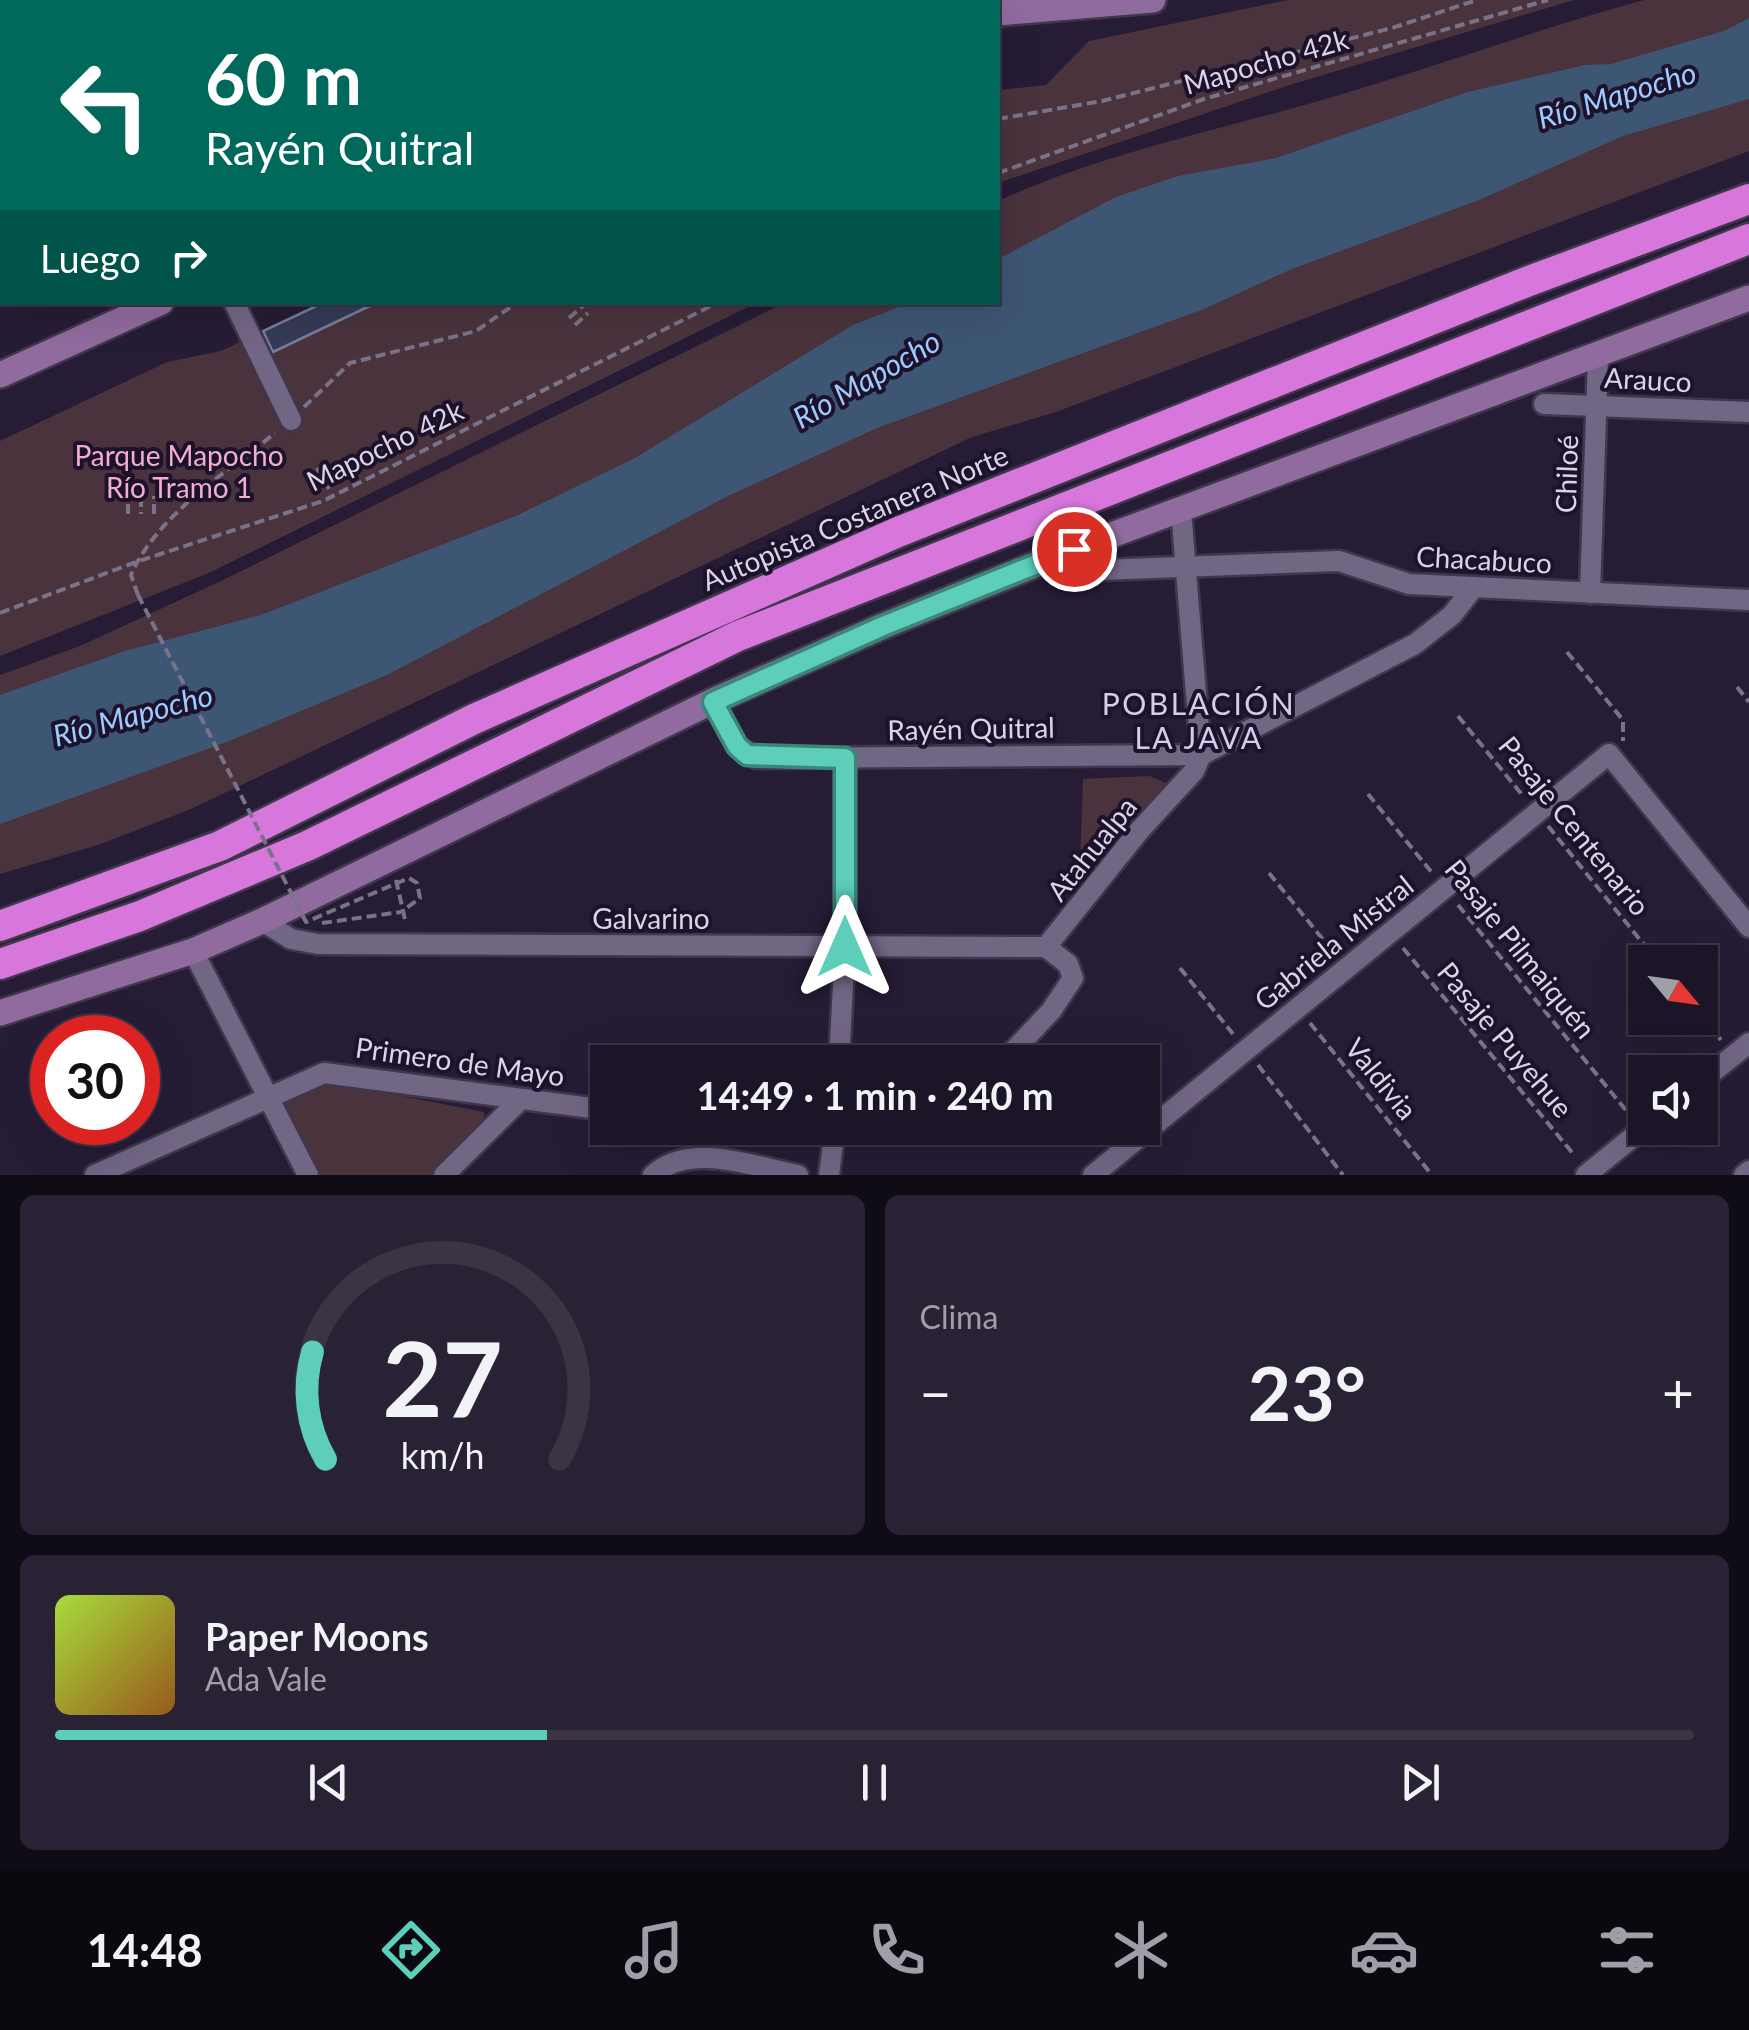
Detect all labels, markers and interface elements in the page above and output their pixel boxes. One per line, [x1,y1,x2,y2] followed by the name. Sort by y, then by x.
[1179,21,1353,101] street label: Mapocho 42k
[205,36,362,120] text: 60 m
[40,40,170,170] icon: left
[1533,53,1700,135] water label: Río Mapocho
[205,121,474,175] text: Rayén Quitral
[161,230,216,285] icon: right
[40,235,141,281] text: Luego
[786,322,946,435] water label: Río Mapocho
[1604,360,1693,398] street label: Arauco
[301,392,469,498] street label: Mapocho 42k
[1548,434,1584,514] street label: Chiloé
[696,437,1013,597] street label: Autopista Costanera Norte
[74,438,284,504] park label: Parque Mapocho Río Tramo 1
[1032,507,1117,592] pin
[1047,522,1102,577] icon: arrive
[1415,538,1553,580] street label: Chacabuco
[49,675,216,753] water label: Río Mapocho
[1102,685,1296,755] district label: POBLACIÓN LA JAVA
[887,710,1055,746] street label: Rayén Quitral
[1492,729,1657,922] street label: Pasaje Centenario
[1039,790,1143,907] street label: Atahualpa
[1438,852,1603,1045] street label: Pasaje Pilmaiquén
[1247,868,1420,1017] street label: Gabriela Mistral
[793,895,897,999] position arrow
[592,901,710,935] street label: Galvarino
[1628,945,1718,1035] north arrow
[1628,945,1718,1145] map controls
[1431,955,1581,1124] street label: Pasaje Puyehue
[30,1015,160,1145] speed limit sign: 30
[353,1030,567,1093] street label: Primero de Mayo
[1339,1031,1425,1126] street label: Valdivia
[1628,1055,1718,1145] button: sound
[696,1072,1054,1118] text: 14:49 · 1 min · 240 m
[920,1297,998,1336] text: Clima
[382,1314,503,1439] text: 27
[1248,1347,1366,1437] text: 23°
[920,1359,951,1425] text: −
[1662,1359,1694,1425] text: +
[400,1434,484,1477] text: km/h
[205,1613,429,1659] text: Paper Moons
[205,1659,327,1698] text: Ada Vale
[301,1755,356,1810] icon: previous
[847,1755,902,1810] icon: pause
[1393,1755,1448,1810] icon: next
[376,1915,446,1985] icon: directions
[619,1915,689,1985] icon: music
[862,1915,932,1985] icon: phone
[1106,1915,1176,1985] icon: climate
[1349,1915,1419,1985] icon: car
[1592,1915,1662,1985] icon: filters
[87,1923,203,1977] text: 14:48

